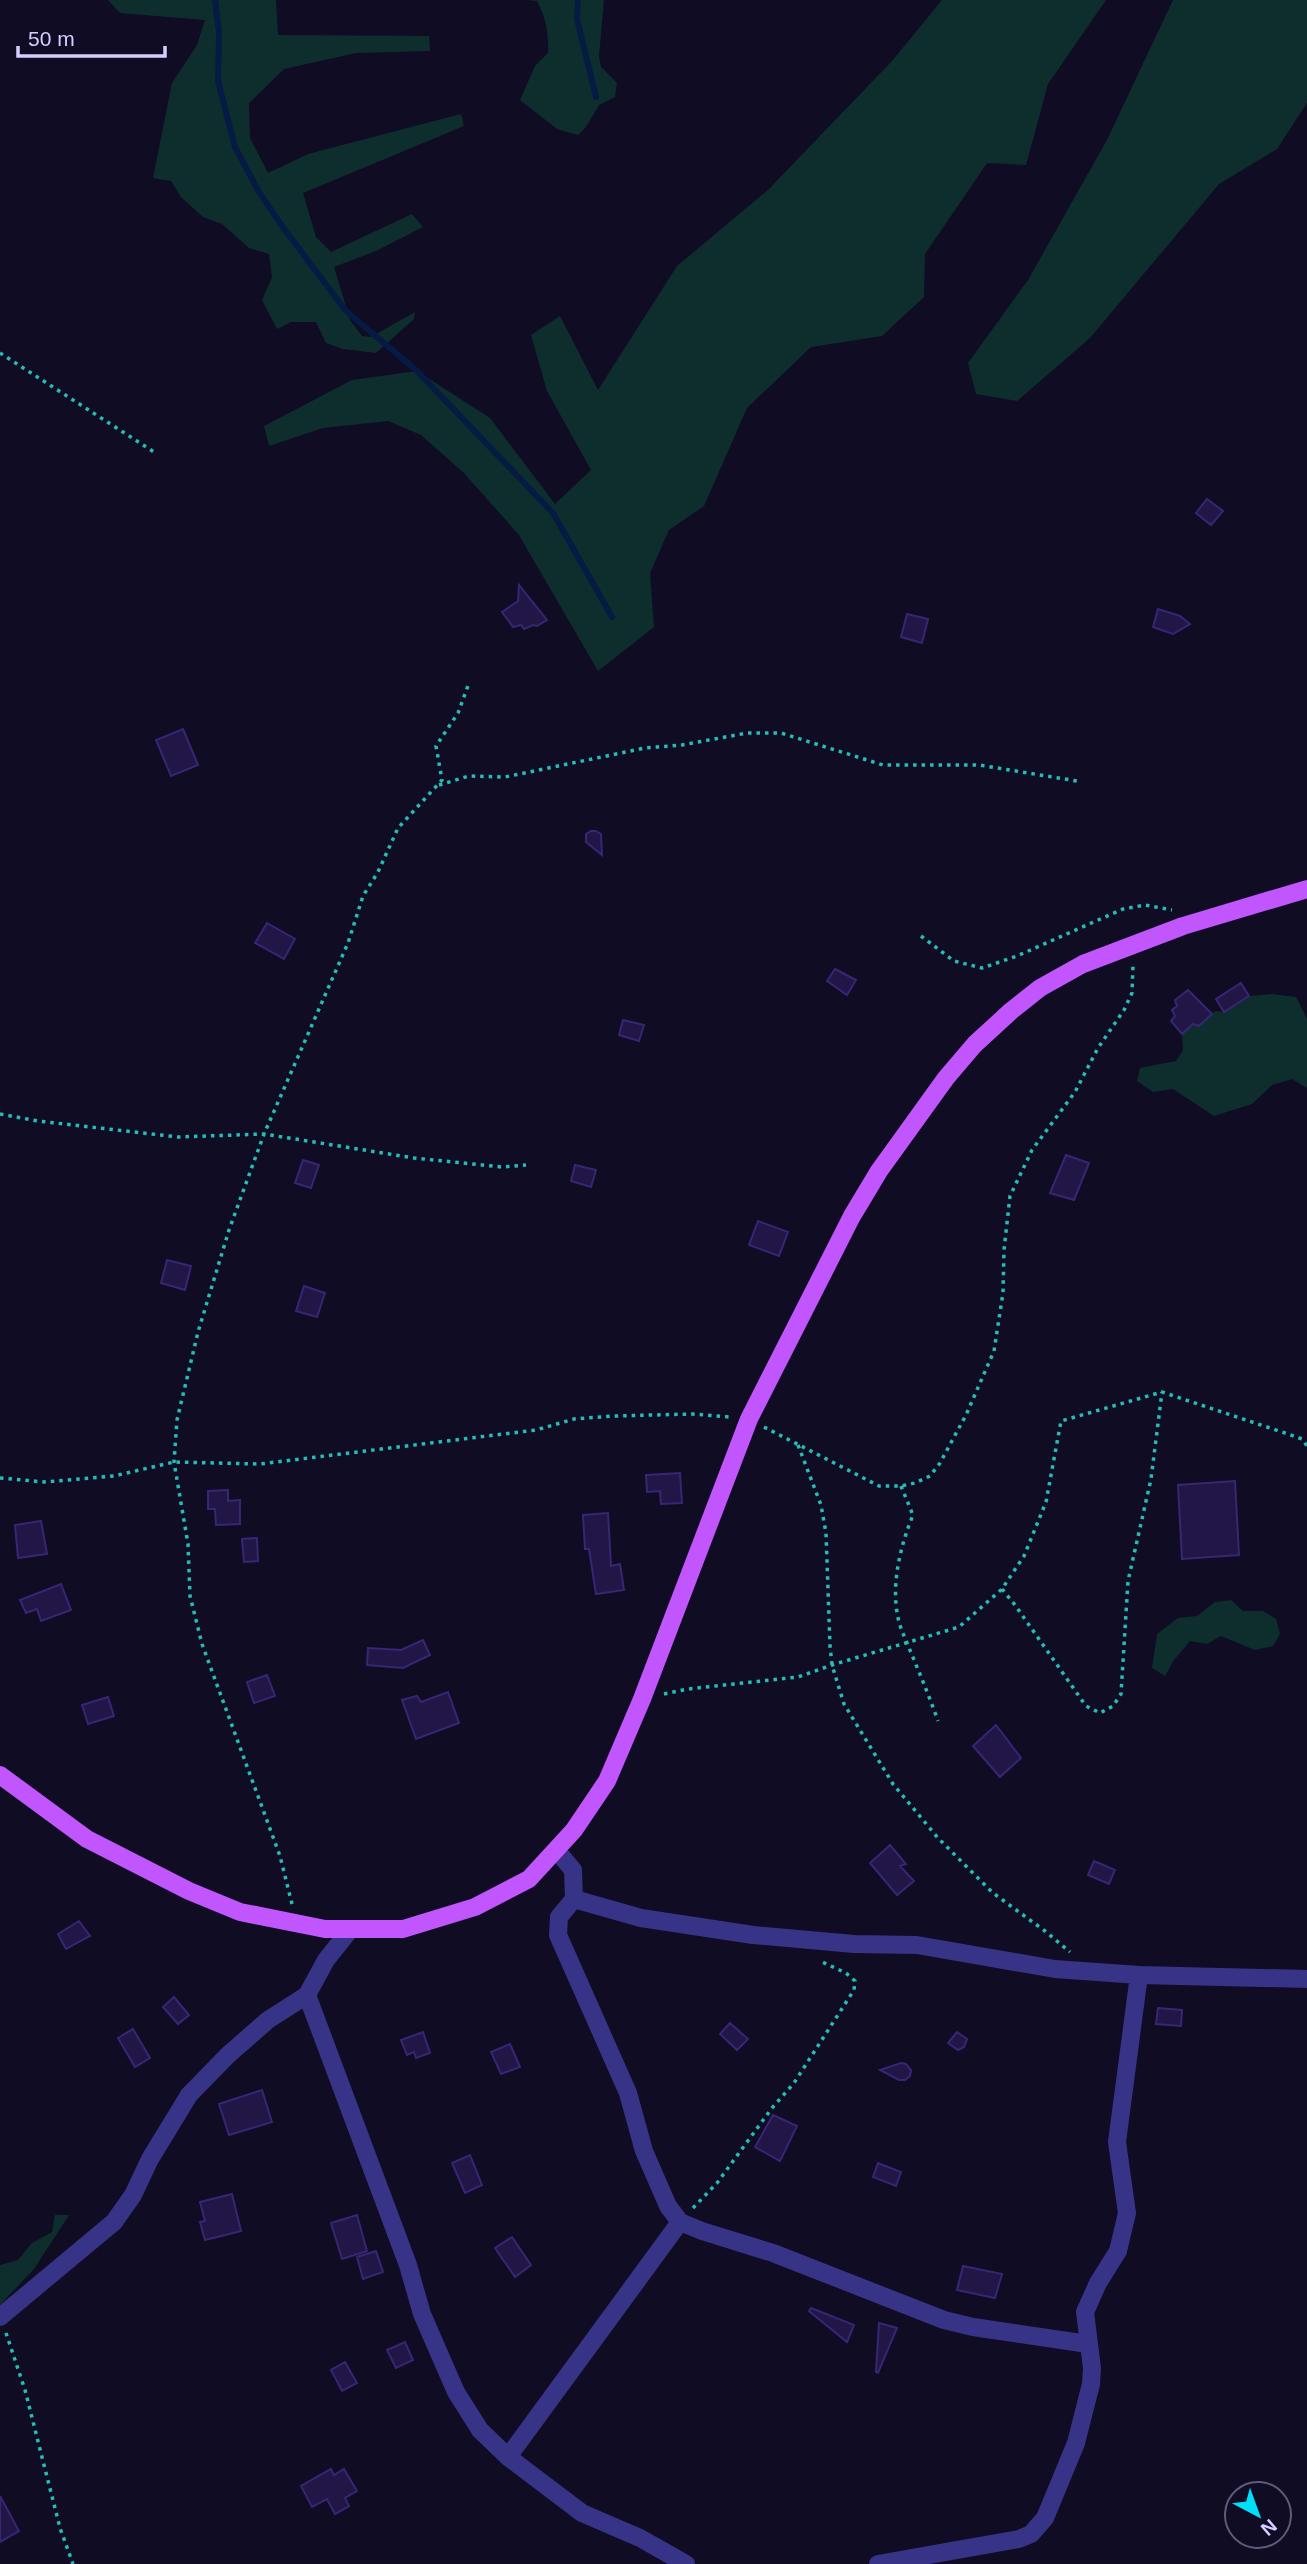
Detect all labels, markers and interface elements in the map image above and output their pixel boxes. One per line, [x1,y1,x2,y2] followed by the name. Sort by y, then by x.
[18,14,164,58] scale bar
[28,27,75,50] text: 50 m
[1223,2480,1293,2550] north arrow
[1257,2515,1281,2540] text: N

